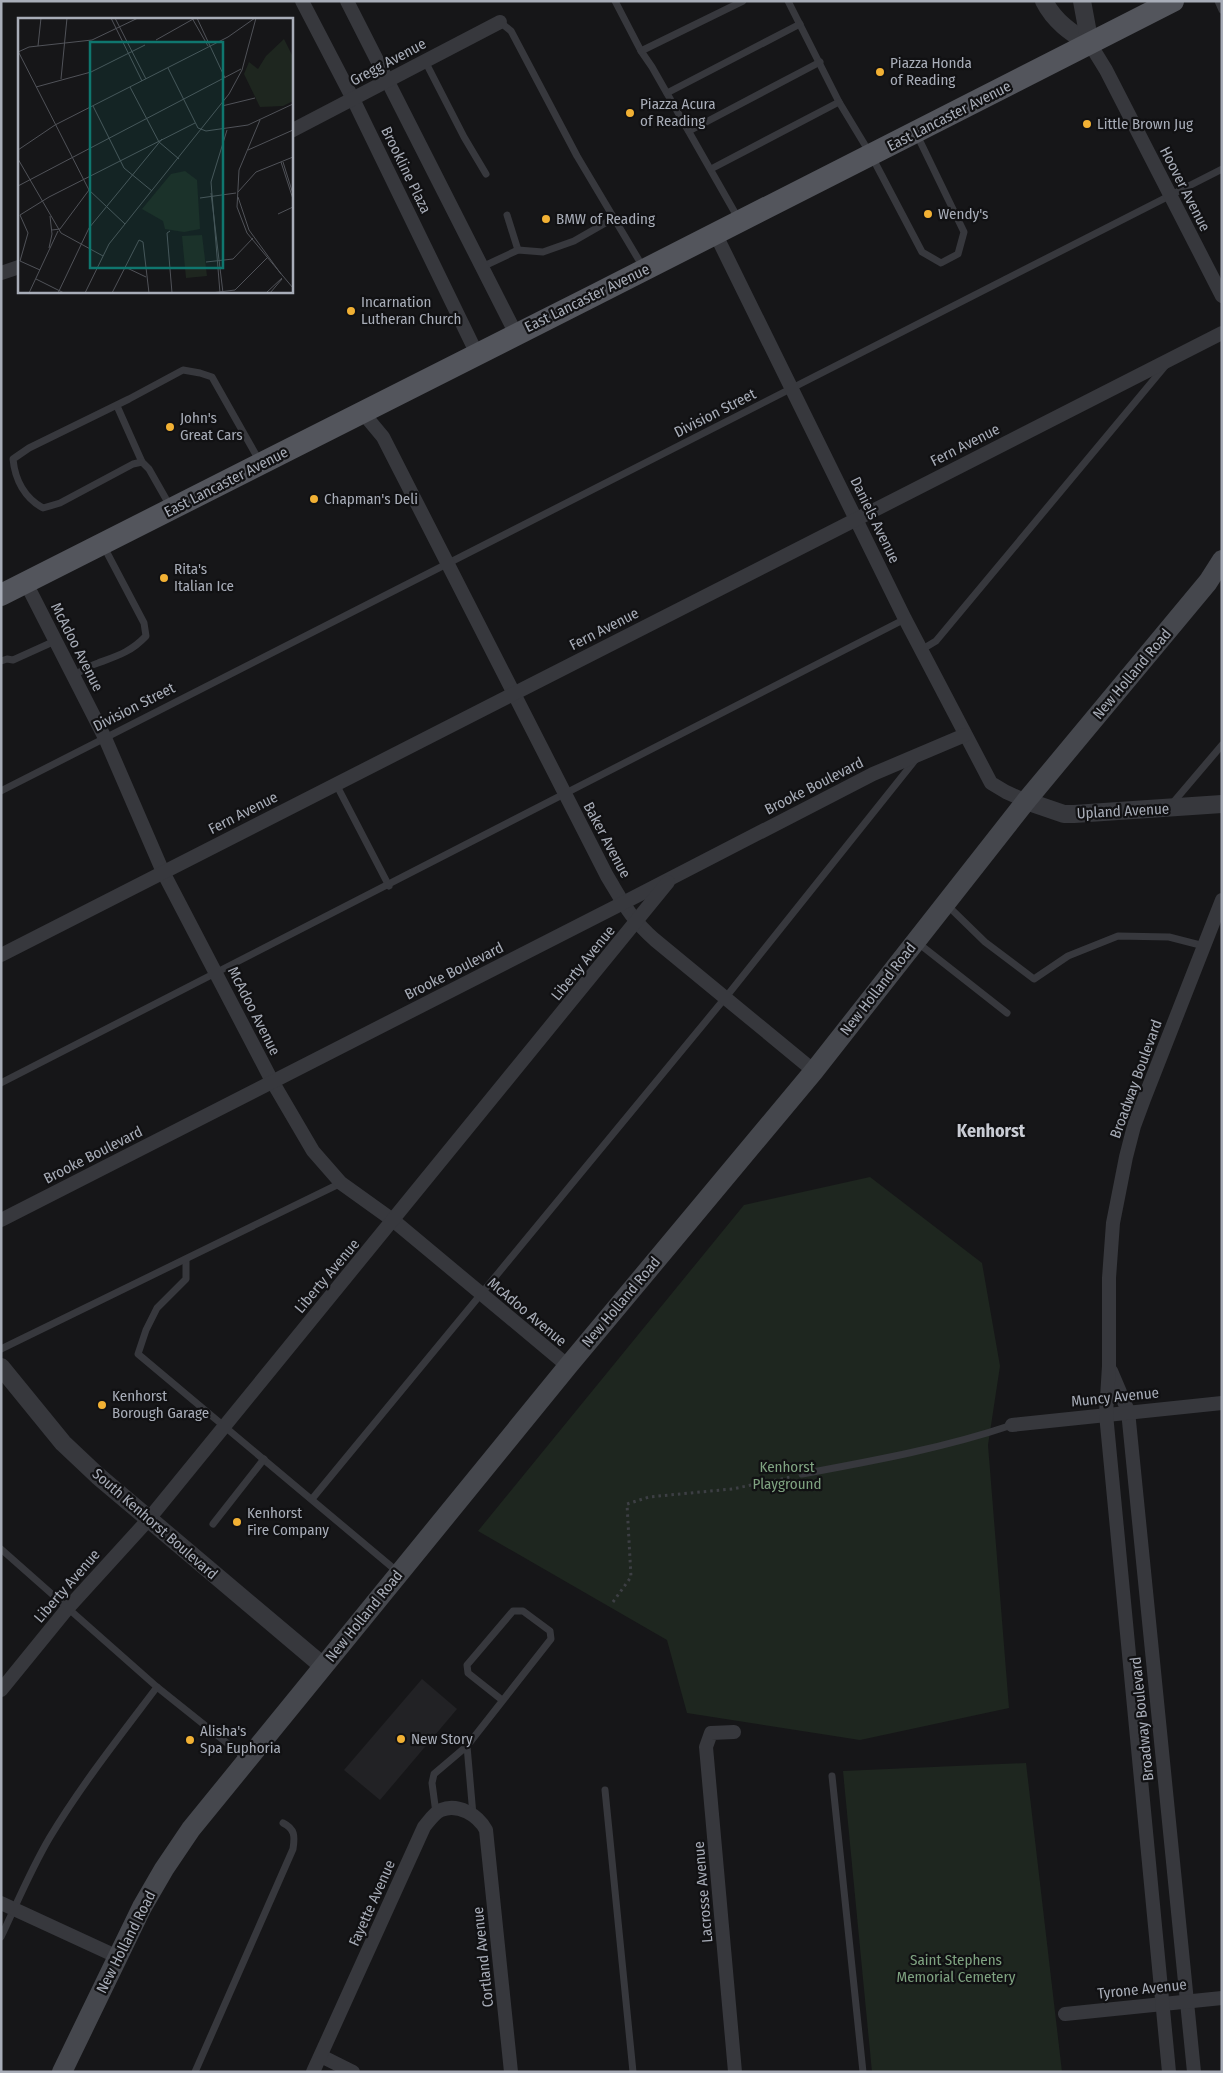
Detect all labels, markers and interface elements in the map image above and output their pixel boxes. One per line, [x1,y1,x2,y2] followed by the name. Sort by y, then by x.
[18,18,292,292] inset map
[347,34,429,90] street label: Gregg Avenue
[890,54,972,89] place label: Piazza Honda of Reading
[874,66,886,78] marker: Piazza Honda of Reading
[884,77,1014,155] street label: East Lancaster Avenue
[640,95,716,130] place label: Piazza Acura of Reading
[624,107,636,119] marker: Piazza Acura of Reading
[1097,115,1193,133] place label: Little Brown Jug
[1081,118,1093,130] marker: Little Brown Jug
[377,124,435,216] street label: Brookline Plaza
[1156,144,1214,234] street label: Hoover Avenue
[938,205,988,223] place label: Wendy's
[922,208,934,220] marker: Wendy's
[556,210,655,228] place label: BMW of Reading
[540,213,552,225] marker: BMW of Reading
[522,260,652,336] street label: East Lancaster Avenue
[361,293,461,328] place label: Incarnation Lutheran Church
[345,305,357,317] marker: Incarnation Lutheran Church
[671,385,759,441] street label: Division Street
[180,409,243,444] place label: John's Great Cars
[927,420,1003,470] street label: Fern Avenue
[164,421,176,433] marker: John's Great Cars
[161,443,291,521] street label: East Lancaster Avenue
[846,474,904,566] street label: Daniels Avenue
[324,490,418,508] place label: Chapman's Deli
[308,493,320,505] marker: Chapman's Deli
[174,560,234,595] place label: Rita's Italian Ice
[158,572,170,584] marker: Rita's Italian Ice
[47,600,107,694] street label: McAdoo Avenue
[566,604,642,654] street label: Fern Avenue
[1089,625,1175,723] street label: New Holland Road
[90,679,178,735] street label: Division Street
[762,753,866,819] street label: Brooke Boulevard
[205,788,281,838] street label: Fern Avenue
[579,799,635,881] street label: Baker Avenue
[1076,800,1170,822] street label: Upland Avenue
[547,922,619,1004] street label: Liberty Avenue
[402,938,506,1004] street label: Brooke Boulevard
[836,939,920,1039] street label: New Holland Road
[224,964,284,1058] street label: McAdoo Avenue
[1106,1017,1166,1141] street label: Broadway Boulevard
[957,1120,1026,1142] district label: Kenhorst
[41,1122,145,1188] street label: Brooke Boulevard
[291,1235,363,1317] street label: Liberty Avenue
[578,1253,664,1351] street label: New Holland Road
[484,1274,570,1350] street label: McAdoo Avenue
[1070,1383,1160,1411] street label: Muncy Avenue
[112,1387,209,1422] place label: Kenhorst Borough Garage
[96,1399,108,1411] marker: Kenhorst Borough Garage
[753,1458,821,1493] park label: Kenhorst Playground
[89,1465,221,1583] street label: South Kenhorst Boulevard
[247,1504,329,1539] place label: Kenhorst Fire Company
[231,1516,243,1528] marker: Kenhorst Fire Company
[30,1546,104,1626] street label: Liberty Avenue
[322,1567,406,1665] street label: New Holland Road
[1127,1656,1157,1782] street label: Broadway Boulevard
[200,1722,281,1757] place label: Alisha's Spa Euphoria
[411,1730,473,1748] place label: New Story
[395,1733,407,1745] marker: New Story
[184,1734,196,1746] marker: Alisha's Spa Euphoria
[690,1841,716,1943] street label: Lacrosse Avenue
[345,1857,399,1949] street label: Fayette Avenue
[92,1888,160,1996] street label: New Holland Road
[469,1906,497,2008] street label: Cortland Avenue
[897,1951,1016,1986] park label: Saint Stephens Memorial Cemetery
[1096,1975,1188,2003] street label: Tyrone Avenue

